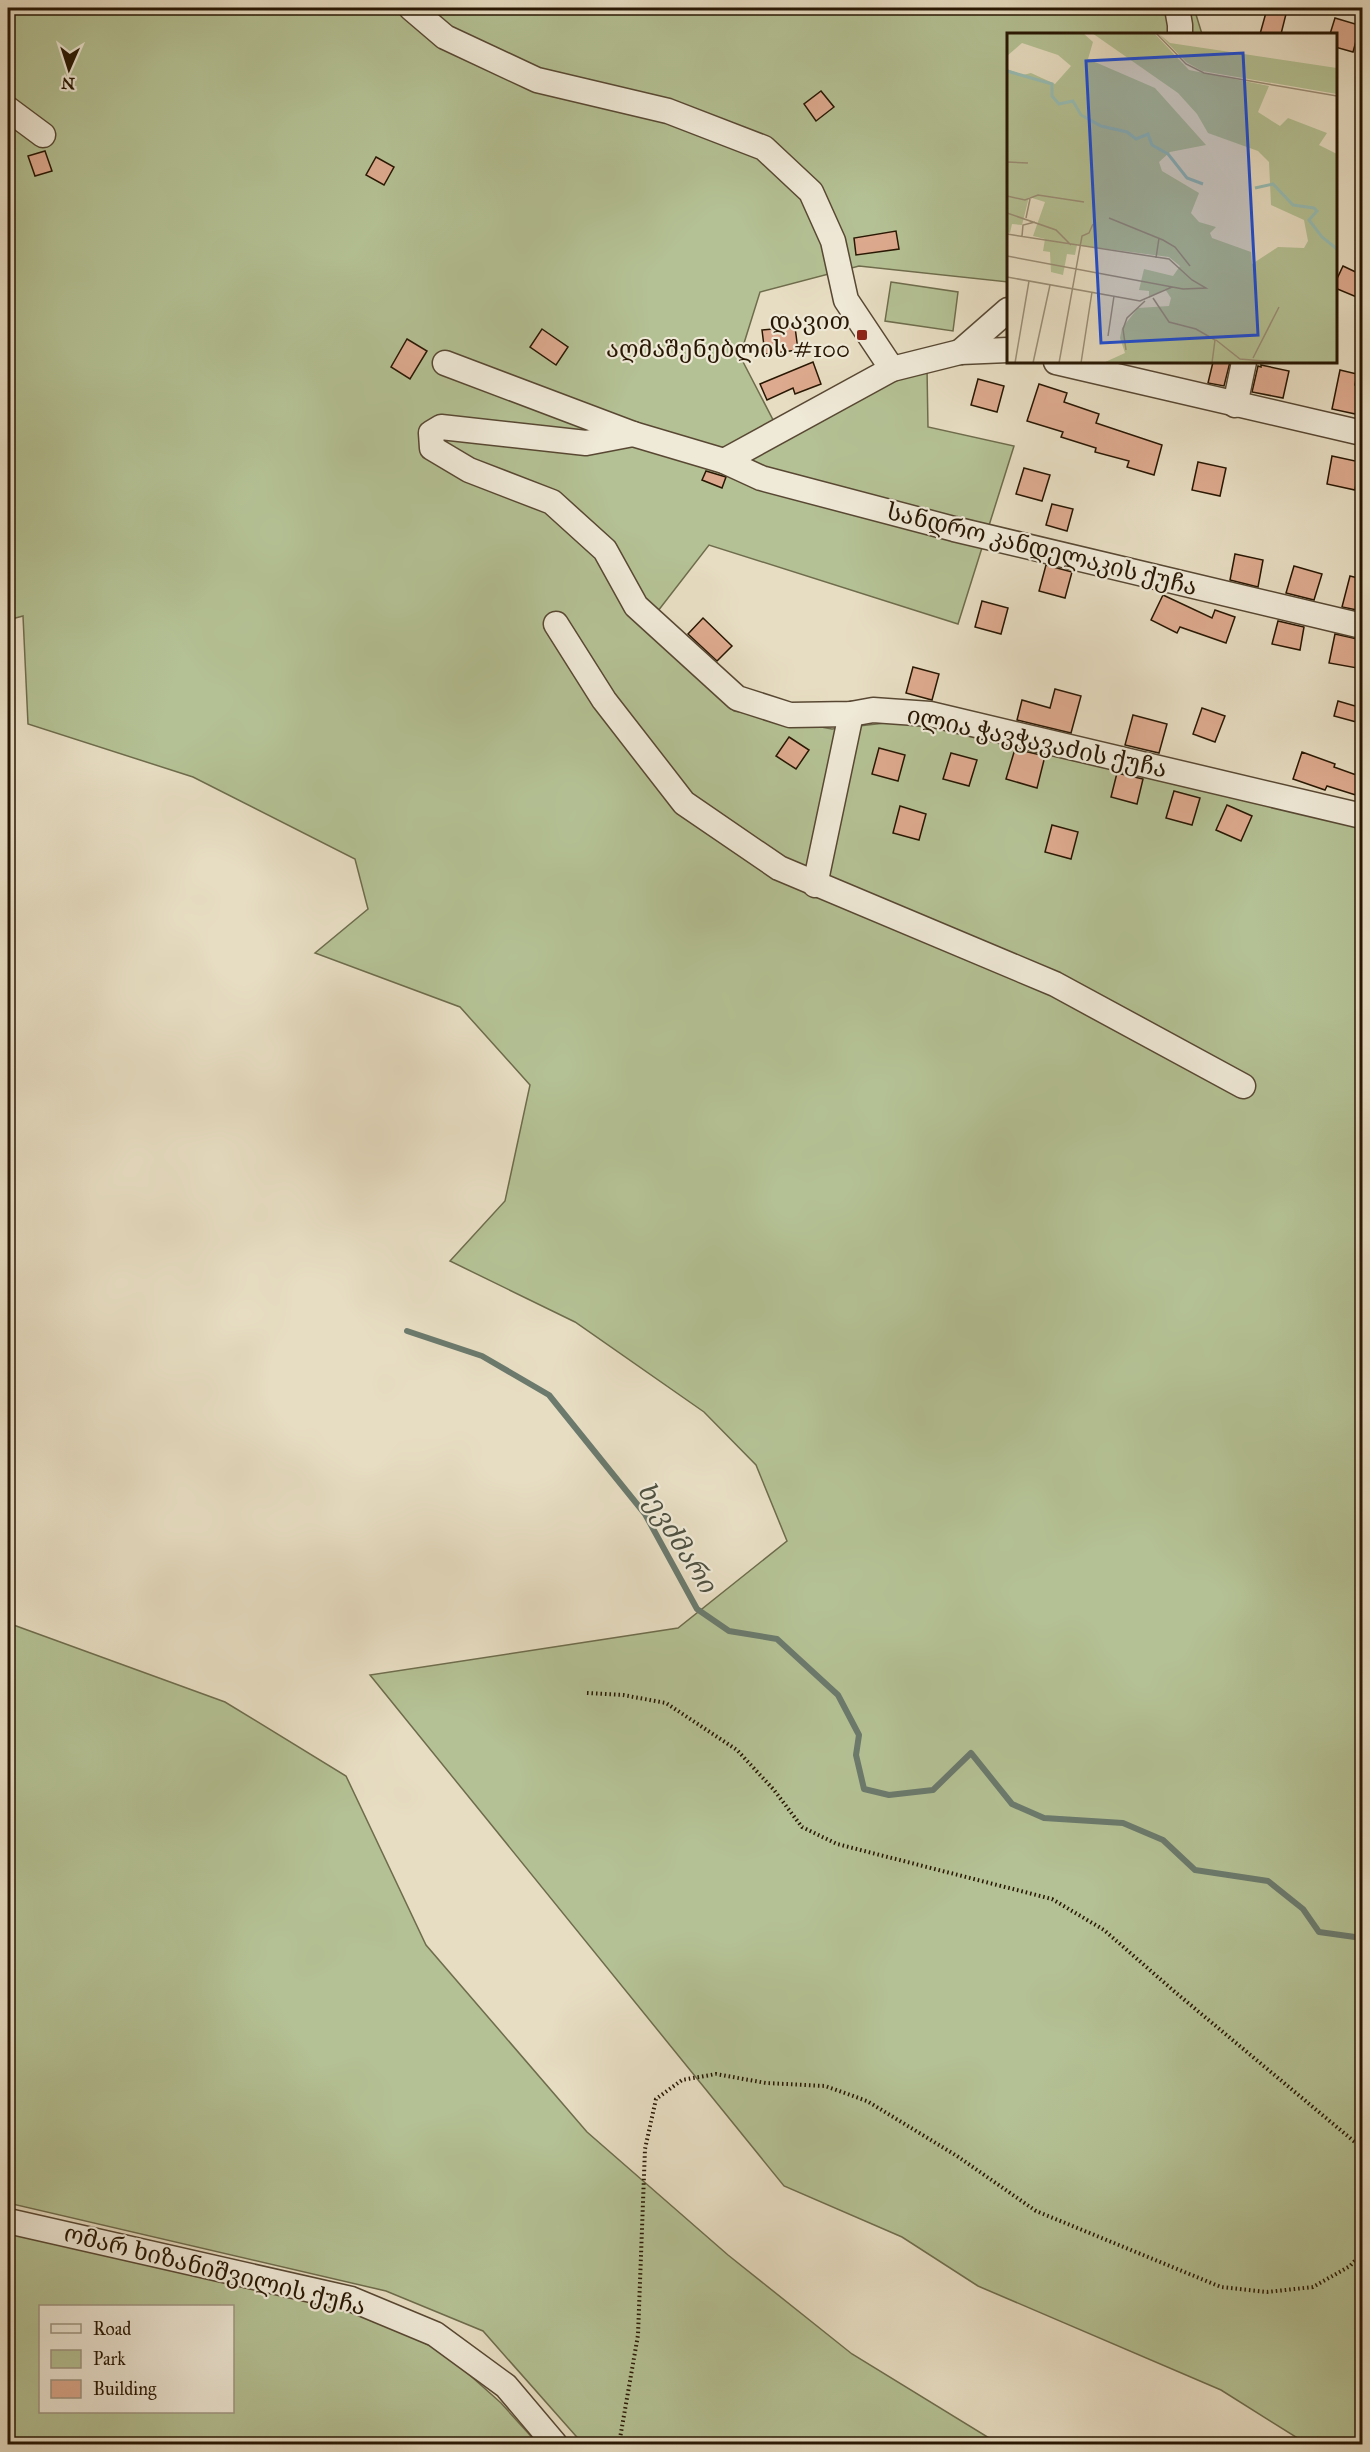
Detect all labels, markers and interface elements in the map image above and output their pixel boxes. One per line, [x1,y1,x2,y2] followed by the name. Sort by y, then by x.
[1007,33,1337,363] inset map
[39,39,99,99] north arrow
[61,74,76,93] text: N
[606,306,850,364] place label: დავით აღმაშენებლის #100
[855,328,869,342] marker: დავით აღმაშენებლის #100
[884,496,1200,602] street label: სანდრო კანდელაკის ქუჩა
[904,700,1170,784] street label: ილია ჭავჭავაძის ქუჩა
[630,1475,724,1600] water label: ხევძმარი
[61,2218,369,2322] street label: ომარ ხიზანიშვილის ქუჩა
[39,2305,234,2413] legend
[93,2318,131,2340] text: Road
[93,2348,126,2370] text: Park
[93,2378,157,2401] text: Building

